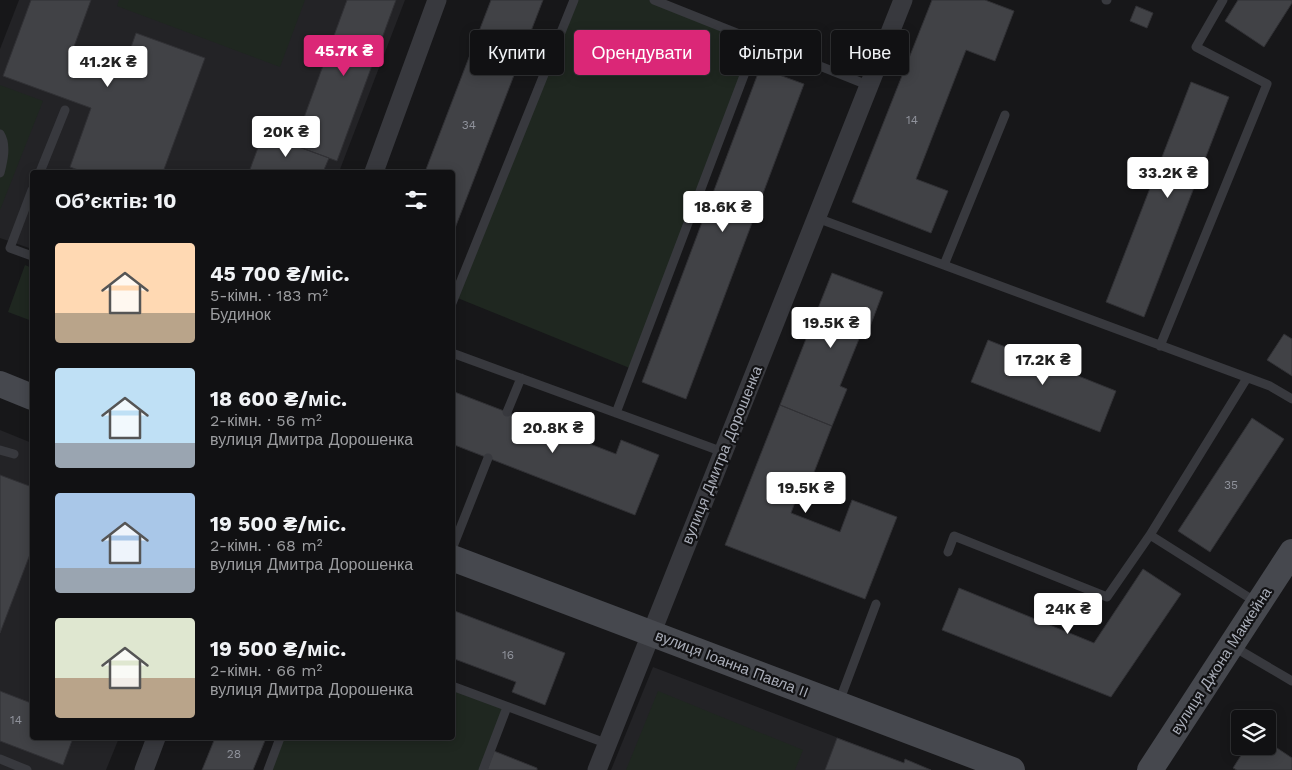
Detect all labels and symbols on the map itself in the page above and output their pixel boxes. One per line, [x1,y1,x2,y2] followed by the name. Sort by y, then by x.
[298,34,390,77] pin: 45.7K ₴
[62,46,154,88] pin: 41.2K ₴
[906,113,918,127] house number: 14
[251,116,321,158] pin: 20K ₴
[462,118,476,132] house number: 34
[1122,156,1214,199] pin: 33.2K ₴
[677,190,769,233] pin: 18.6K ₴
[785,306,877,349] pin: 19.5K ₴
[997,344,1089,386] pin: 17.2K ₴
[678,363,766,547] street label: вулиця Дмитра Дорошенка
[507,412,599,454] pin: 20.8K ₴
[760,472,852,514] pin: 19.5K ₴
[1224,478,1238,492] house number: 35
[1167,584,1276,738] street label: вулиця Джона Маккейна
[1033,592,1103,635] pin: 24K ₴
[653,626,811,702] street label: вулиця Іоанна Павла II
[502,648,514,662] house number: 16
[10,713,22,727] house number: 14
[227,747,241,761] house number: 28

